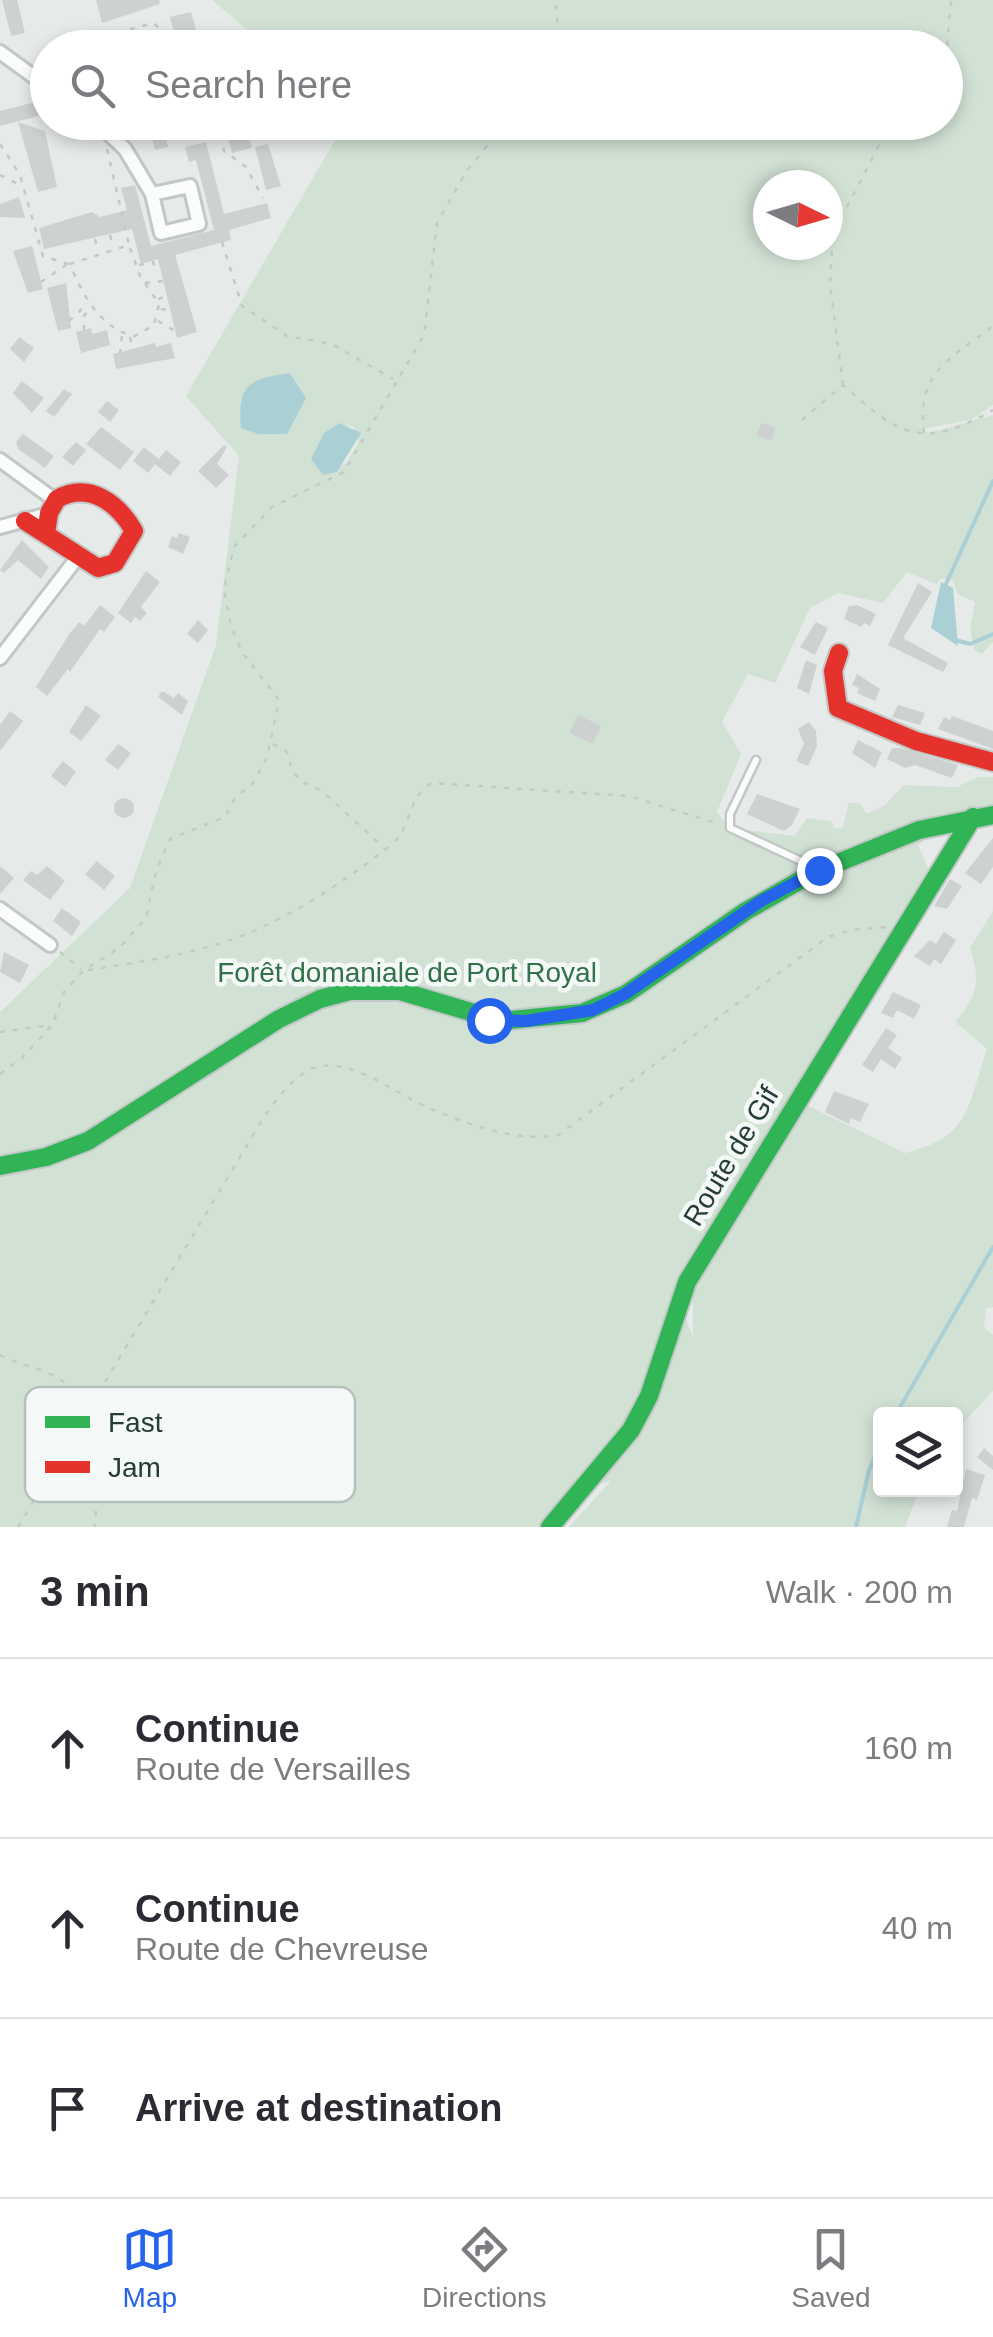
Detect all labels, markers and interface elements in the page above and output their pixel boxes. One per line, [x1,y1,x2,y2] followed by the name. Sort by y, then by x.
[30,30,963,140] search box
[65,58,120,113] icon: search
[145,64,352,106] text: Search here
[753,170,843,260] north arrow
[797,848,843,894] route end
[217,957,597,988] park label: Forêt domaniale de Port Royal
[467,998,513,1044] route start
[677,1080,785,1231] street label: Route de Gif
[25,1387,355,1502] legend
[108,1407,163,1438] text: Fast
[873,1407,963,1497] map controls
[873,1407,963,1497] button: layers
[108,1452,161,1483] text: Jam
[40,1568,150,1615] text: 3 min
[766,1574,953,1610] text: Walk · 200 m
[135,1708,300,1750] text: Continue
[40,1721,95,1776] icon: ahead
[864,1730,953,1766] text: 160 m
[135,1751,411,1787] text: Route de Versailles
[135,1888,300,1930] text: Continue
[40,1901,95,1956] icon: ahead
[882,1910,953,1946] text: 40 m
[135,1931,429,1967] text: Route de Chevreuse
[40,2081,95,2136] icon: arrive
[135,2087,502,2129] text: Arrive at destination
[122,2222,177,2314] tab: Map
[422,2222,547,2314] tab: Directions
[791,2222,871,2314] tab: Saved

